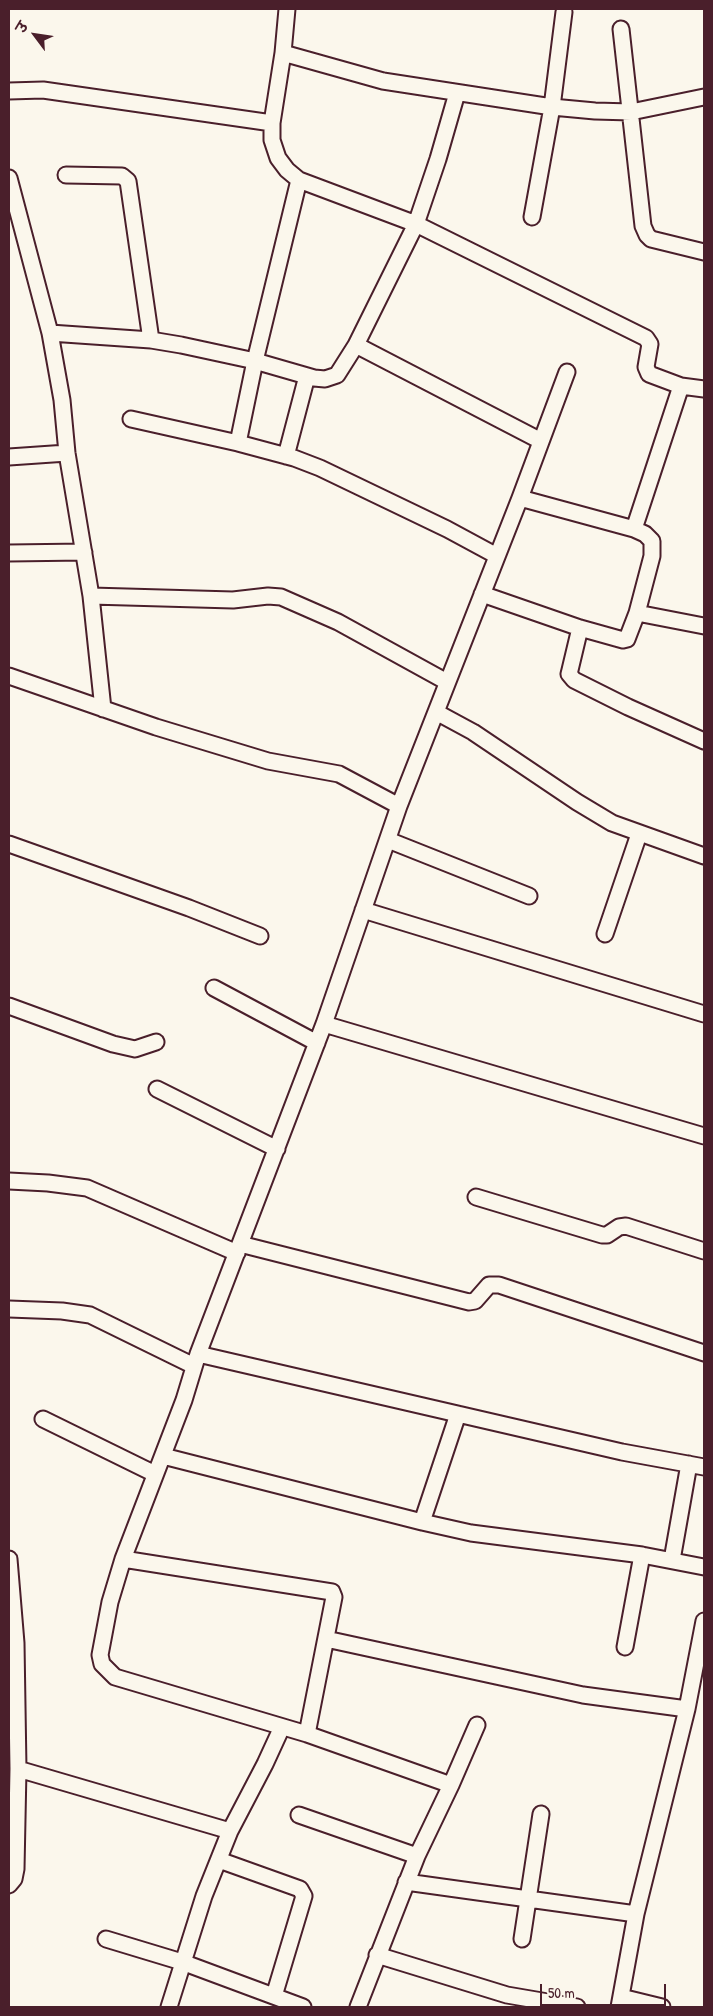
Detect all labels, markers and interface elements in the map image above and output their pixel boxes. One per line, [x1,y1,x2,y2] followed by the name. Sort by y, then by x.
[10,10,60,60] north arrow
[11,18,32,36] text: उ
[543,1974,669,2006] scale bar
[548,1982,575,2003] text: 50 m

